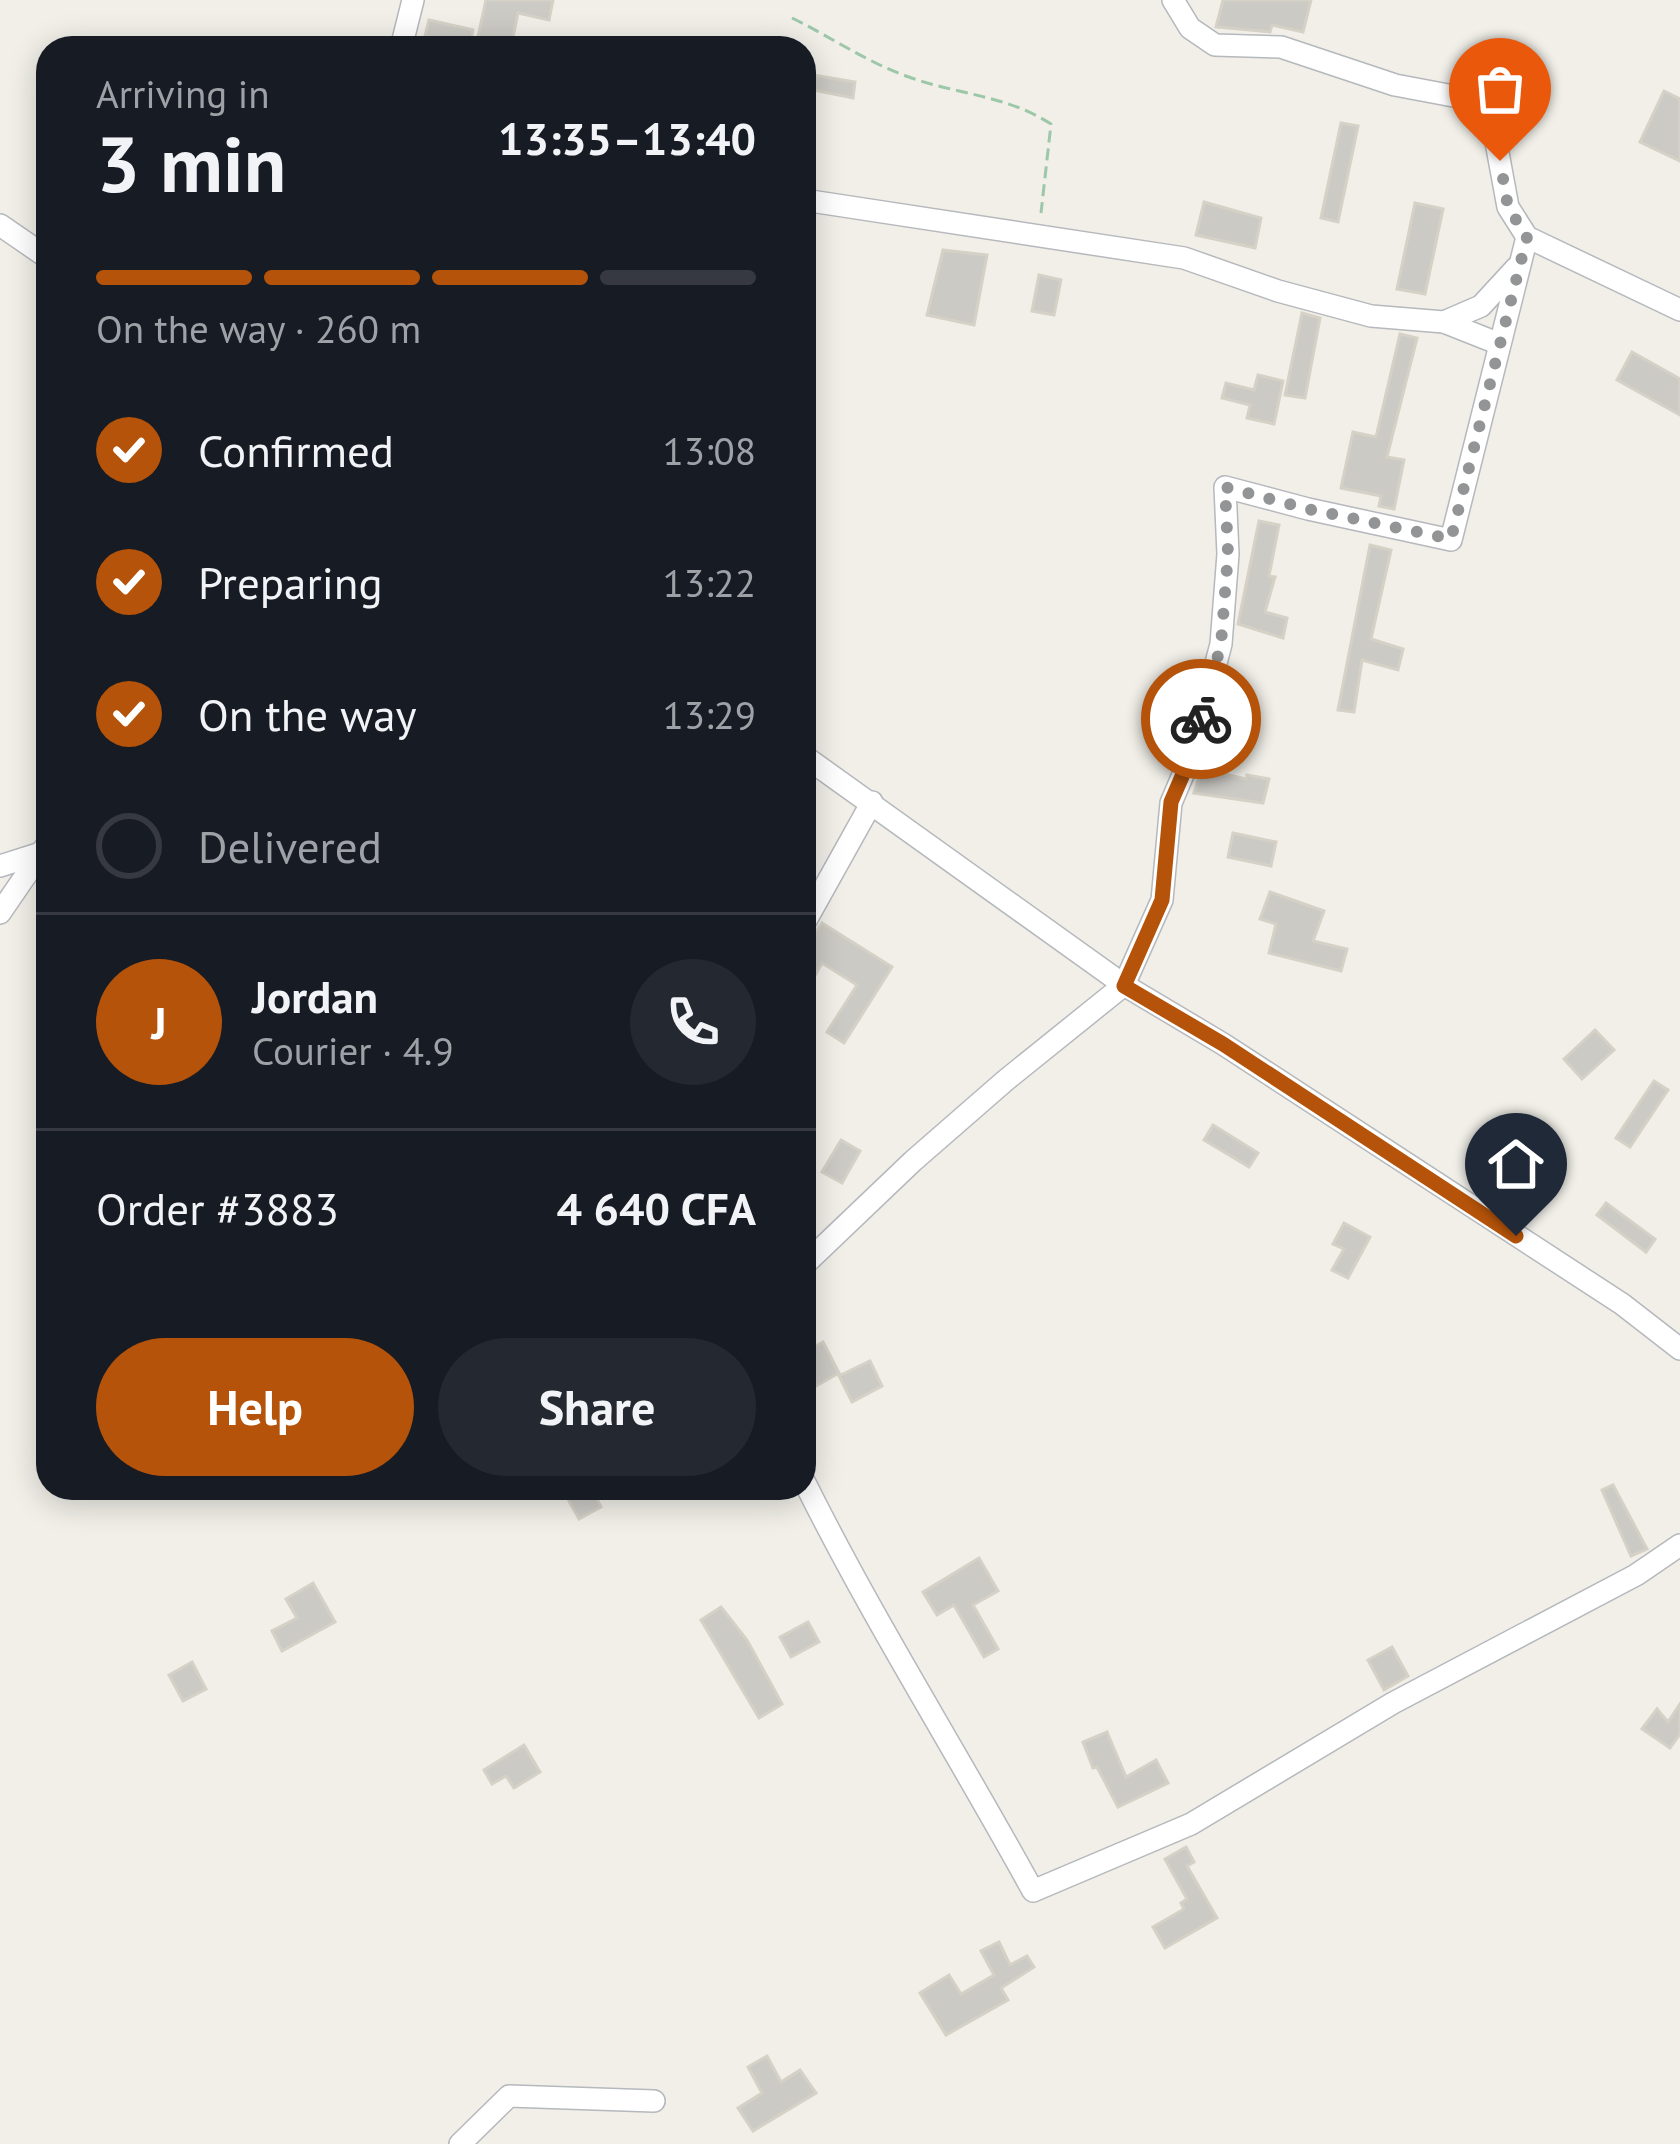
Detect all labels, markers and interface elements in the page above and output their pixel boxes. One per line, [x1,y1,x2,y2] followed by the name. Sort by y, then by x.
[1449,38,1551,161] pin
[1467,56,1533,122] icon: bag
[96,68,270,119] text: Arriving in
[498,109,756,167] text: 13:35–13:40
[96,113,286,214] text: 3 min
[96,303,421,354] text: On the way · 260 m
[96,417,162,483] icon: check
[198,421,394,479] text: Confirmed
[662,425,756,476] text: 13:08
[96,549,162,615] icon: check
[198,553,383,611] text: Preparing
[662,557,756,608] text: 13:22
[1141,659,1261,779] courier
[96,681,162,747] icon: check
[198,685,417,743] text: On the way
[1168,686,1234,752] icon: bike
[662,689,756,740] text: 13:29
[198,817,382,875] text: Delivered
[630,959,756,1085] button: phone
[252,967,378,1025] text: Jordan
[151,993,167,1051] text: J
[252,1025,454,1076] text: Courier · 4.9
[1465,1113,1567,1236] pin
[1483,1131,1549,1197] icon: home
[96,1179,339,1237] text: Order #3883
[557,1179,756,1237] text: 4 640 CFA
[96,1338,414,1476] button: Help
[438,1338,756,1476] button: Share

